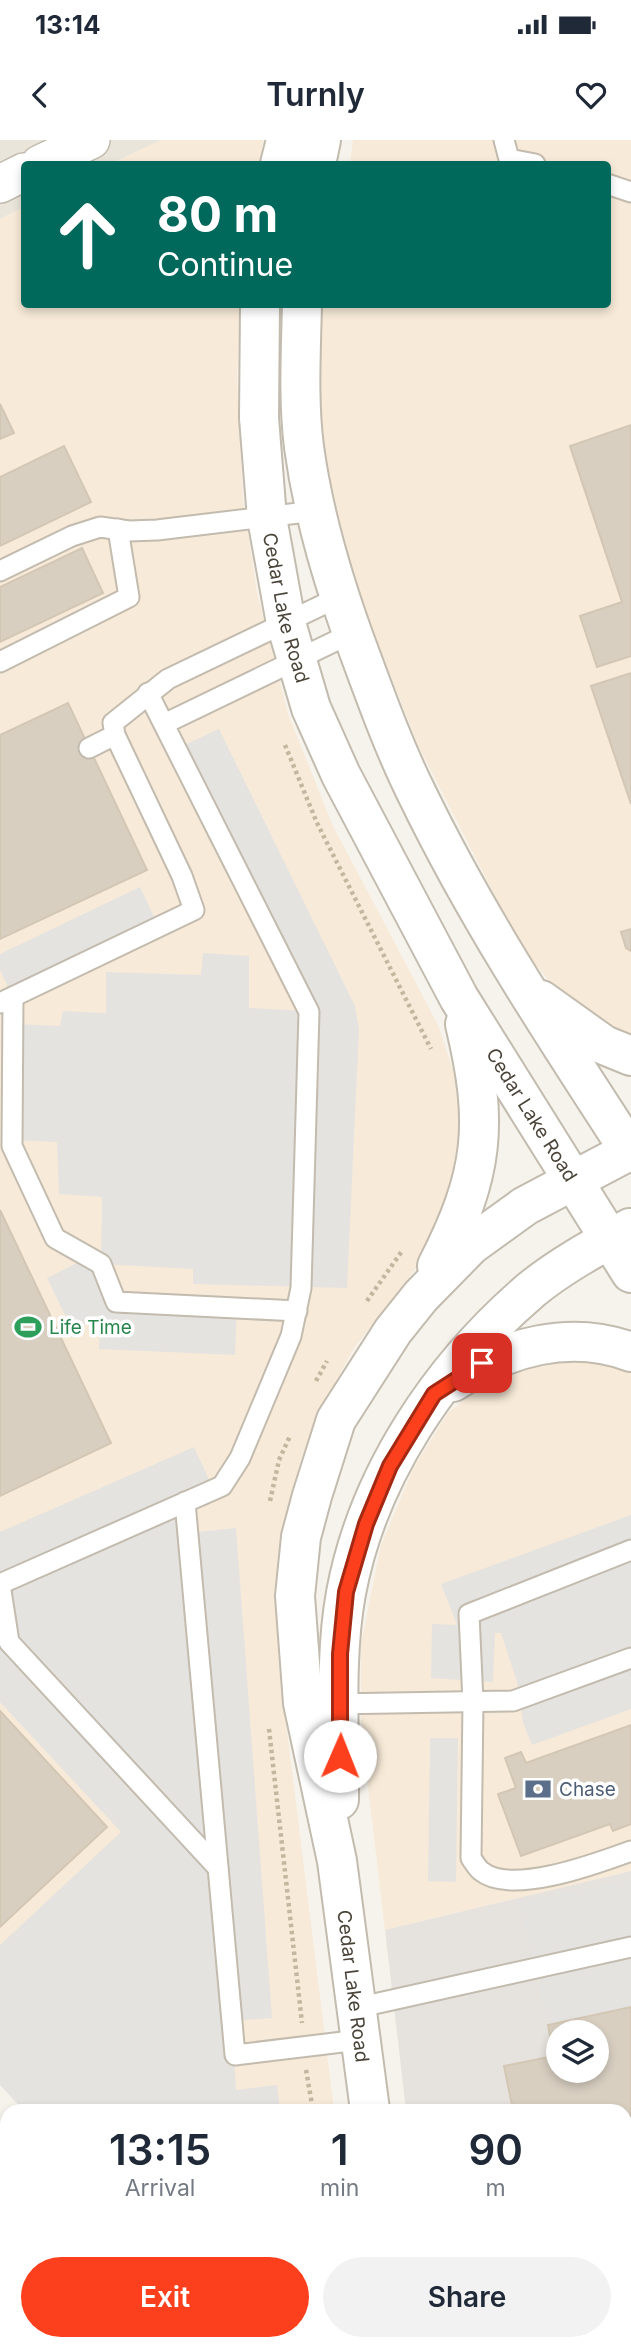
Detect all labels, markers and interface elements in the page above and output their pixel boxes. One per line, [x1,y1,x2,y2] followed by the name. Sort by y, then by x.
[35,9,100,40] text: 13:14
[266,75,365,114] text: Turnly
[21,76,59,114] icon: back
[572,76,610,114] icon: heart
[157,185,278,244] text: 80 m
[42,189,133,280] icon: ahead
[157,245,293,284] text: Continue
[258,531,314,685] street label: Cedar Lake Road
[482,1044,582,1186] street label: Cedar Lake Road
[13,1312,43,1342] sports icon: Life Time
[49,1316,132,1339] place label: Life Time
[452,1333,512,1393] pin
[463,1344,501,1382] icon: arrive
[303,1719,377,1793] position arrow
[523,1774,553,1804] bank icon: Chase
[559,1778,616,1801] place label: Chase
[332,1908,374,2064] street label: Cedar Lake Road
[546,2020,609,2083] map controls
[546,2020,609,2083] button: layers
[109,2124,211,2175] text: 13:15
[331,2124,349,2175] text: 1
[468,2124,523,2175] text: 90
[125,2174,195,2202] text: Arrival
[320,2174,359,2202] text: min
[486,2174,506,2202] text: m
[21,2257,309,2337] button: Exit
[323,2257,611,2337] button: Share

